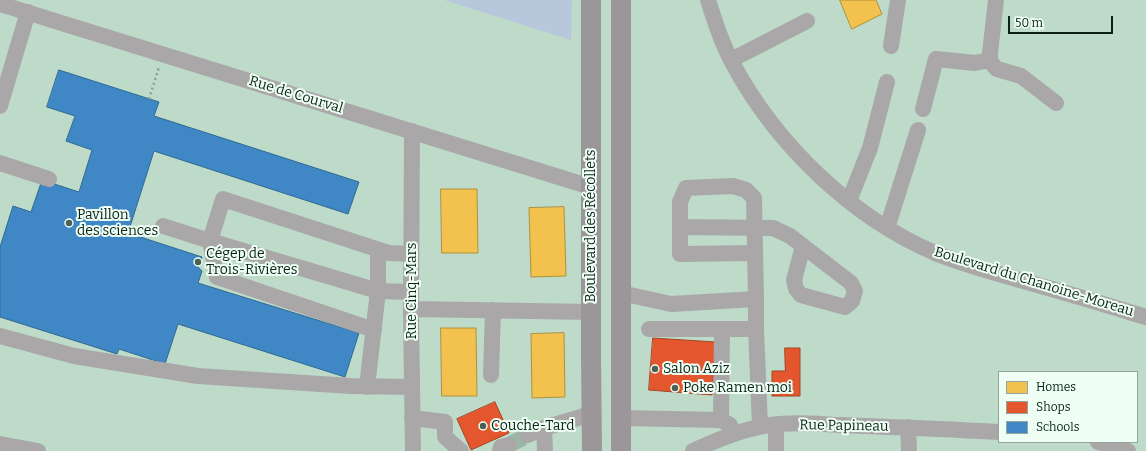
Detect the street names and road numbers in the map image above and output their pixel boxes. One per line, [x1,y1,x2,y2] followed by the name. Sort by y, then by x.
[247,73,345,117] street label: Rue de Courval
[583,149,599,303] street label: Boulevard des Récollets
[404,243,420,339] street label: Rue Cinq-Mars
[932,244,1136,320] street label: Boulevard du Chanoine-Moreau
[799,417,889,435] street label: Rue Papineau

